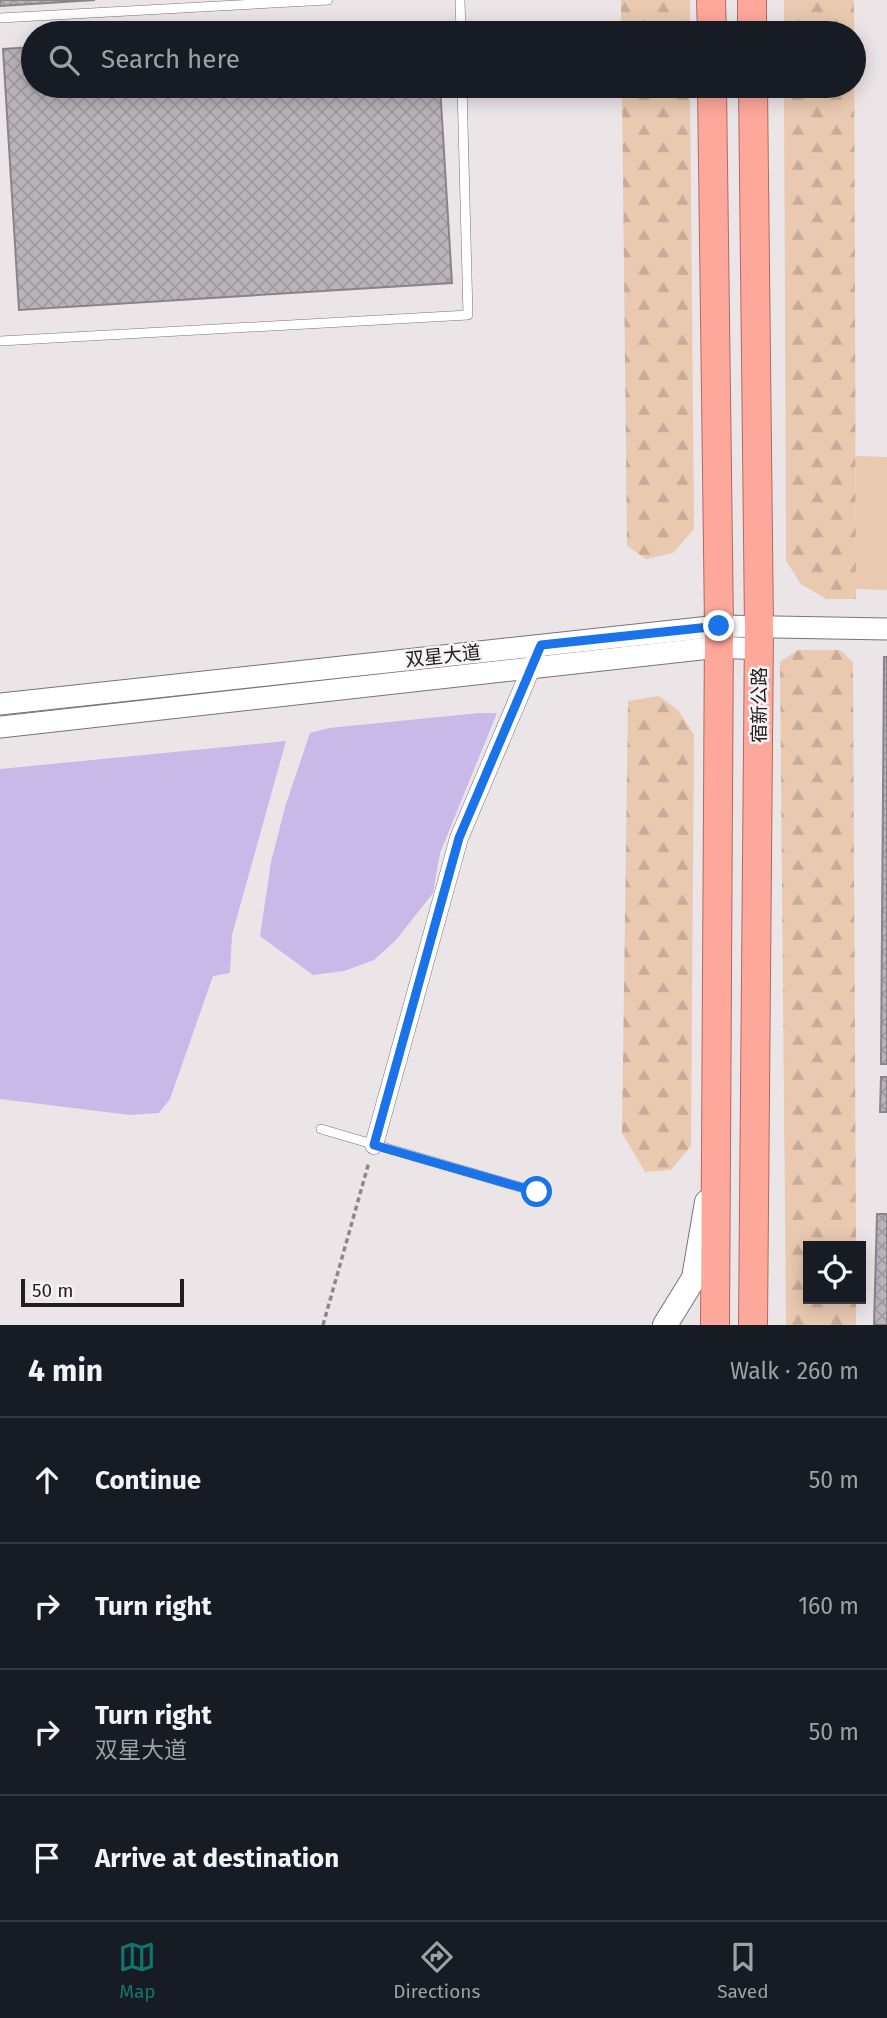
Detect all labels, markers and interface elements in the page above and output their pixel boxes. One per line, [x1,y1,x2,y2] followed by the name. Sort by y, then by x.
[21,21,866,98] search box
[45,41,83,79] icon: search
[101,44,240,75] text: Search here
[703,610,734,641] route end
[404,641,482,671] street label: 双星大道
[748,667,771,743] street label: 宿新公路
[521,1176,552,1207] route start
[803,1241,866,1304] map controls
[803,1241,866,1304] button: locate
[21,1276,184,1308] scale bar
[32,1279,73,1302] text: 50 m
[28,1353,103,1389] text: 4 min
[730,1357,859,1385] text: Walk · 260 m
[28,1461,66,1499] icon: ahead
[95,1465,201,1496] text: Continue
[809,1466,859,1494] text: 50 m
[28,1587,66,1625] icon: right
[95,1591,212,1622] text: Turn right
[798,1592,859,1620] text: 160 m
[95,1700,212,1731] text: Turn right
[28,1713,66,1751] icon: right
[809,1718,859,1746] text: 50 m
[95,1736,187,1764] text: 双星大道
[28,1839,66,1877] icon: arrive
[95,1843,339,1874] text: Arrive at destination
[118,1938,156,2003] tab: Map
[393,1938,480,2003] tab: Directions
[717,1938,769,2003] tab: Saved

